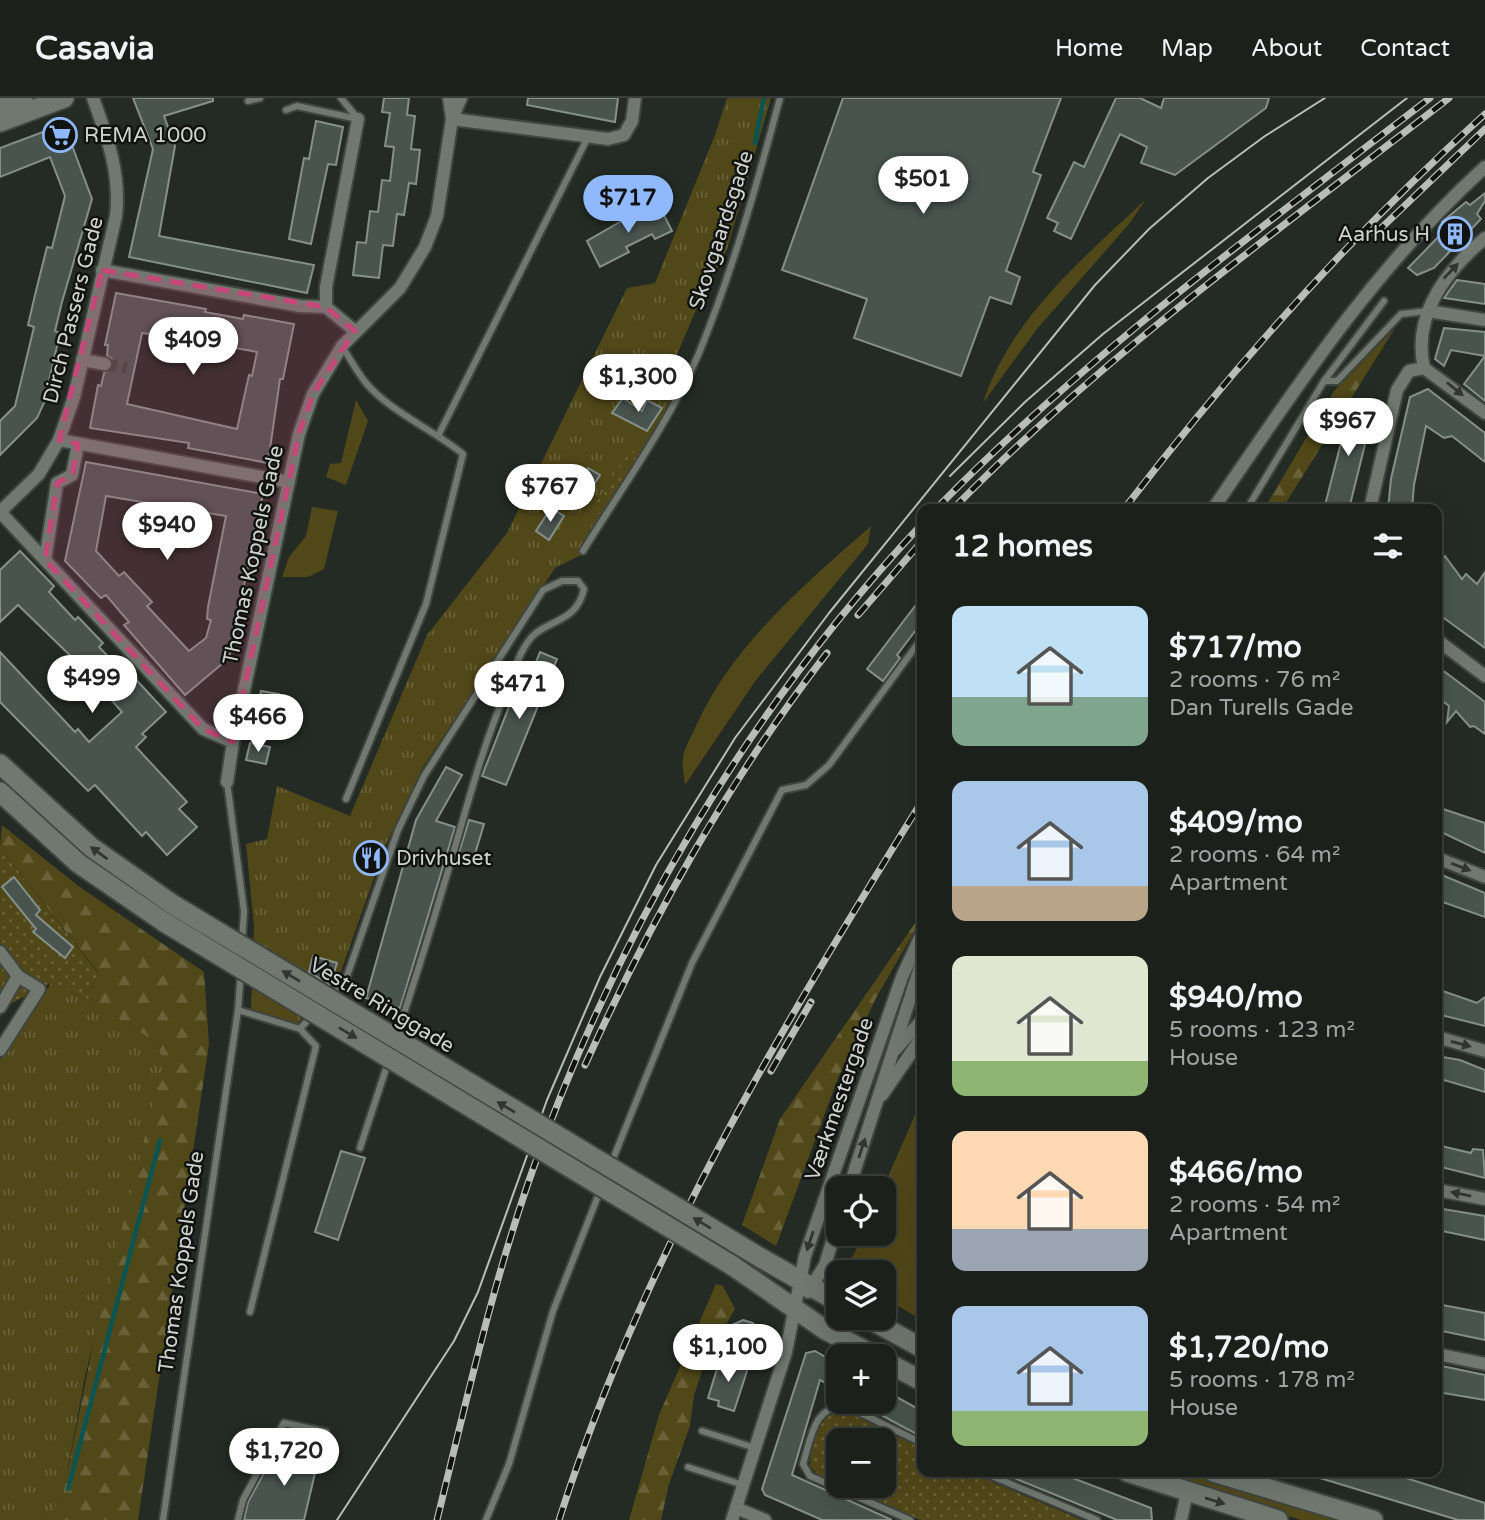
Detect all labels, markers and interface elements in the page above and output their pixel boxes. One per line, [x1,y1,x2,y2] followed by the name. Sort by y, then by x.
[35,29,155,68] text: Casavia
[1055,34,1123,63] text: Home
[1161,34,1213,63] text: Map
[1251,34,1322,63] text: About
[1360,34,1450,63] text: Contact
[41,116,79,154] supermarket icon: REMA 1000
[84,123,207,148] place label: REMA 1000
[684,147,759,313] street label: Skovgaardsgade
[882,156,964,216] pin: $501
[894,165,952,193] text: $501
[587,176,669,235] pin: $717
[599,184,657,212] text: $717
[38,214,109,406] street label: Dirch Passers Gade
[1436,215,1474,253] building icon: Aarhus H
[1338,222,1430,247] place label: Aarhus H
[1443,263,1459,280] one-way arrow
[152,317,234,377] pin: $409
[164,326,222,354] text: $409
[581,354,695,414] pin: $1,300
[599,363,677,391] text: $1,300
[1446,382,1464,397] one-way arrow
[1307,398,1389,458] pin: $967
[1319,407,1377,435] text: $967
[218,443,289,667] street label: Thomas Koppels Gade
[509,464,591,524] pin: $767
[521,473,579,501] text: $767
[126,503,208,562] pin: $940
[138,511,196,539] text: $940
[1369,527,1407,565] icon: filters
[952,528,1093,565] text: 12 homes
[1169,629,1302,666] text: $717/mo
[1008,634,1092,718] icon: home
[51,656,133,715] pin: $499
[478,662,560,721] pin: $471
[63,664,121,692] text: $499
[1169,666,1340,694] text: 2 rooms · 76 m²
[490,670,548,698] text: $471
[217,694,299,754] pin: $466
[1169,694,1353,722] text: Dan Turells Gade
[229,703,287,731] text: $466
[1169,804,1303,841] text: $409/mo
[1008,809,1092,893] icon: home
[352,839,390,877] restaurant icon: Drivhuset
[1169,841,1340,869] text: 2 rooms · 64 m²
[90,846,109,860] one-way arrow
[396,846,491,871] place label: Drivhuset
[1450,862,1471,873] one-way arrow
[1169,869,1288,897] text: Apartment
[305,952,459,1059] street label: Vestre Ringgade
[282,970,301,983] one-way arrow
[1169,979,1303,1016] text: $940/mo
[1008,984,1092,1068] icon: home
[800,1014,879,1184] street label: Værkmestergade
[1169,1016,1355,1044] text: 5 rooms · 123 m²
[339,1027,358,1040] one-way arrow
[1451,1040,1472,1050] one-way arrow
[1169,1044,1238,1072] text: House
[497,1101,516,1114] one-way arrow
[857,1137,867,1158] one-way arrow
[154,1149,209,1375] street label: Thomas Koppels Gade
[1169,1154,1303,1191] text: $466/mo
[1008,1159,1092,1243] icon: home
[826,1176,896,1498] map controls
[826,1176,896,1246] button: locate
[1450,1188,1472,1199] one-way arrow
[1169,1191,1340,1219] text: 2 rooms · 54 m²
[693,1217,712,1229] one-way arrow
[1169,1219,1288,1247] text: Apartment
[804,1230,815,1251] one-way arrow
[826,1260,896,1330] button: layers
[671,1324,785,1384] pin: $1,100
[1169,1329,1329,1366] text: $1,720/mo
[689,1333,767,1361] text: $1,100
[1008,1334,1092,1418] icon: home
[826,1344,896,1414] button: +
[1169,1366,1355,1394] text: 5 rooms · 178 m²
[1169,1394,1238,1422] text: House
[227,1428,341,1488] pin: $1,720
[826,1428,896,1498] button: −
[245,1437,323,1465] text: $1,720
[1205,1496,1226,1506] one-way arrow

